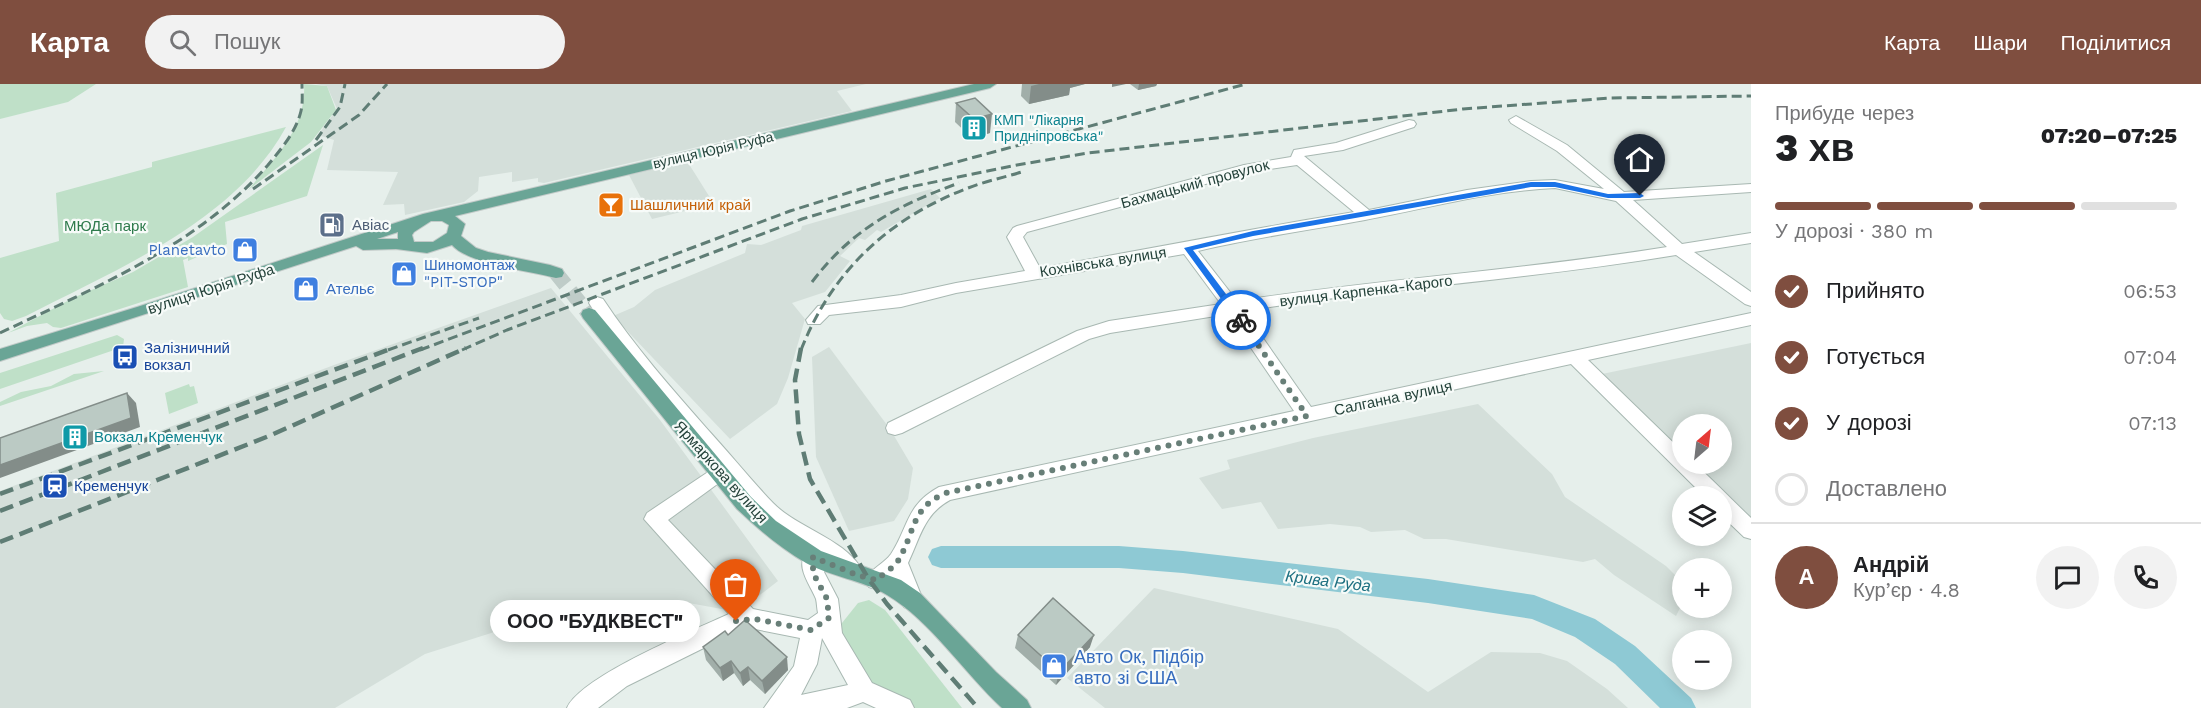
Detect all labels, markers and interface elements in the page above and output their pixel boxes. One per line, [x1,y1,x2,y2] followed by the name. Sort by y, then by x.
[145,15,565,69] search box
[30,26,109,59] text: Карта
[166,26,199,59] icon: search
[214,29,280,54] text: Пошук
[1884,30,1940,55] text: Карта
[1973,30,2028,55] text: Шари
[2061,30,2171,55] text: Поділитися
[1775,101,1914,125] text: Прибуде через
[994,112,1103,144] place label: КМП "Лікарня Придніпровська"
[959,113,989,143] building icon: КМП "Лікарня Придніпровська"
[2041,123,2177,148] text: 07:20–07:25
[1775,125,1854,170] text: 3 хв
[651,128,775,172] street label: вулиця Юрія Руфа
[1614,134,1665,196] pin
[1623,143,1656,176] icon: home
[1119,155,1271,212] street label: Бахмацький провулок
[596,190,626,220] bar icon: Шашличний край
[630,196,751,214] place label: Шашличний край
[317,210,347,240] fuel station icon: Авіас
[352,216,390,234] place label: Авіас
[64,217,146,235] park label: МЮДа парк
[1775,219,1933,243] text: У дорозі · 380 m
[230,235,260,265] shop icon: Planetavto
[148,241,226,259] place label: Planetavto
[1038,243,1168,281] street label: Кохнівська вулиця
[424,256,515,291] place label: Шиномонтаж "PIT-STOP"
[389,259,419,289] shop icon: Шиномонтаж "PIT-STOP"
[146,260,277,318] street label: вулиця Юрія Руфа
[1279,271,1453,311] street label: вулиця Карпенка-Карого
[291,274,321,304] shop icon: Ательє
[1775,275,1808,308] icon: check
[1826,278,1925,303] text: Прийнято
[2123,279,2177,303] text: 06:53
[326,280,375,298] place label: Ательє
[1211,290,1271,350] courier
[1225,304,1258,337] icon: bike
[144,339,230,374] place label: Залізничний вокзал
[1775,341,1808,374] icon: check
[110,342,140,372] bus stop icon: Залізничний вокзал
[1826,344,1925,369] text: Готується
[2123,345,2177,369] text: 07:04
[1332,377,1454,419] street label: Салганна вулиця
[1775,407,1808,440] icon: check
[1826,410,1912,435] text: У дорозі
[2128,411,2177,435] text: 07:13
[1672,414,1732,474] north arrow
[1672,414,1732,690] map controls
[670,417,772,527] street label: Ярмаркова вулиця
[60,422,90,452] building icon: Вокзал Кременчук
[94,428,223,446] place label: Вокзал Кременчук
[40,471,70,501] station icon: Кременчук
[1826,476,1947,501] text: Доставлено
[74,477,149,495] place label: Кременчук
[1672,486,1732,546] button: layers
[2036,546,2099,609] button: chat
[2114,546,2177,609] button: phone
[1853,552,1929,577] text: Андрій
[1672,558,1732,618] button: +
[710,559,761,621] pin
[1799,564,1814,589] text: А
[1284,566,1372,596] water label: Крива Руда
[719,568,752,601] icon: bag
[1853,578,1960,602] text: Кур’єр · 4.8
[490,600,700,642] callout: ООО "БУДКВЕСТ"
[507,609,683,633] text: ООО "БУДКВЕСТ"
[1672,630,1732,690] button: −
[1074,646,1204,688] place label: Авто Ок, Підбір авто зі США
[1039,651,1069,681] shop icon: Авто Ок, Підбір авто зі США

